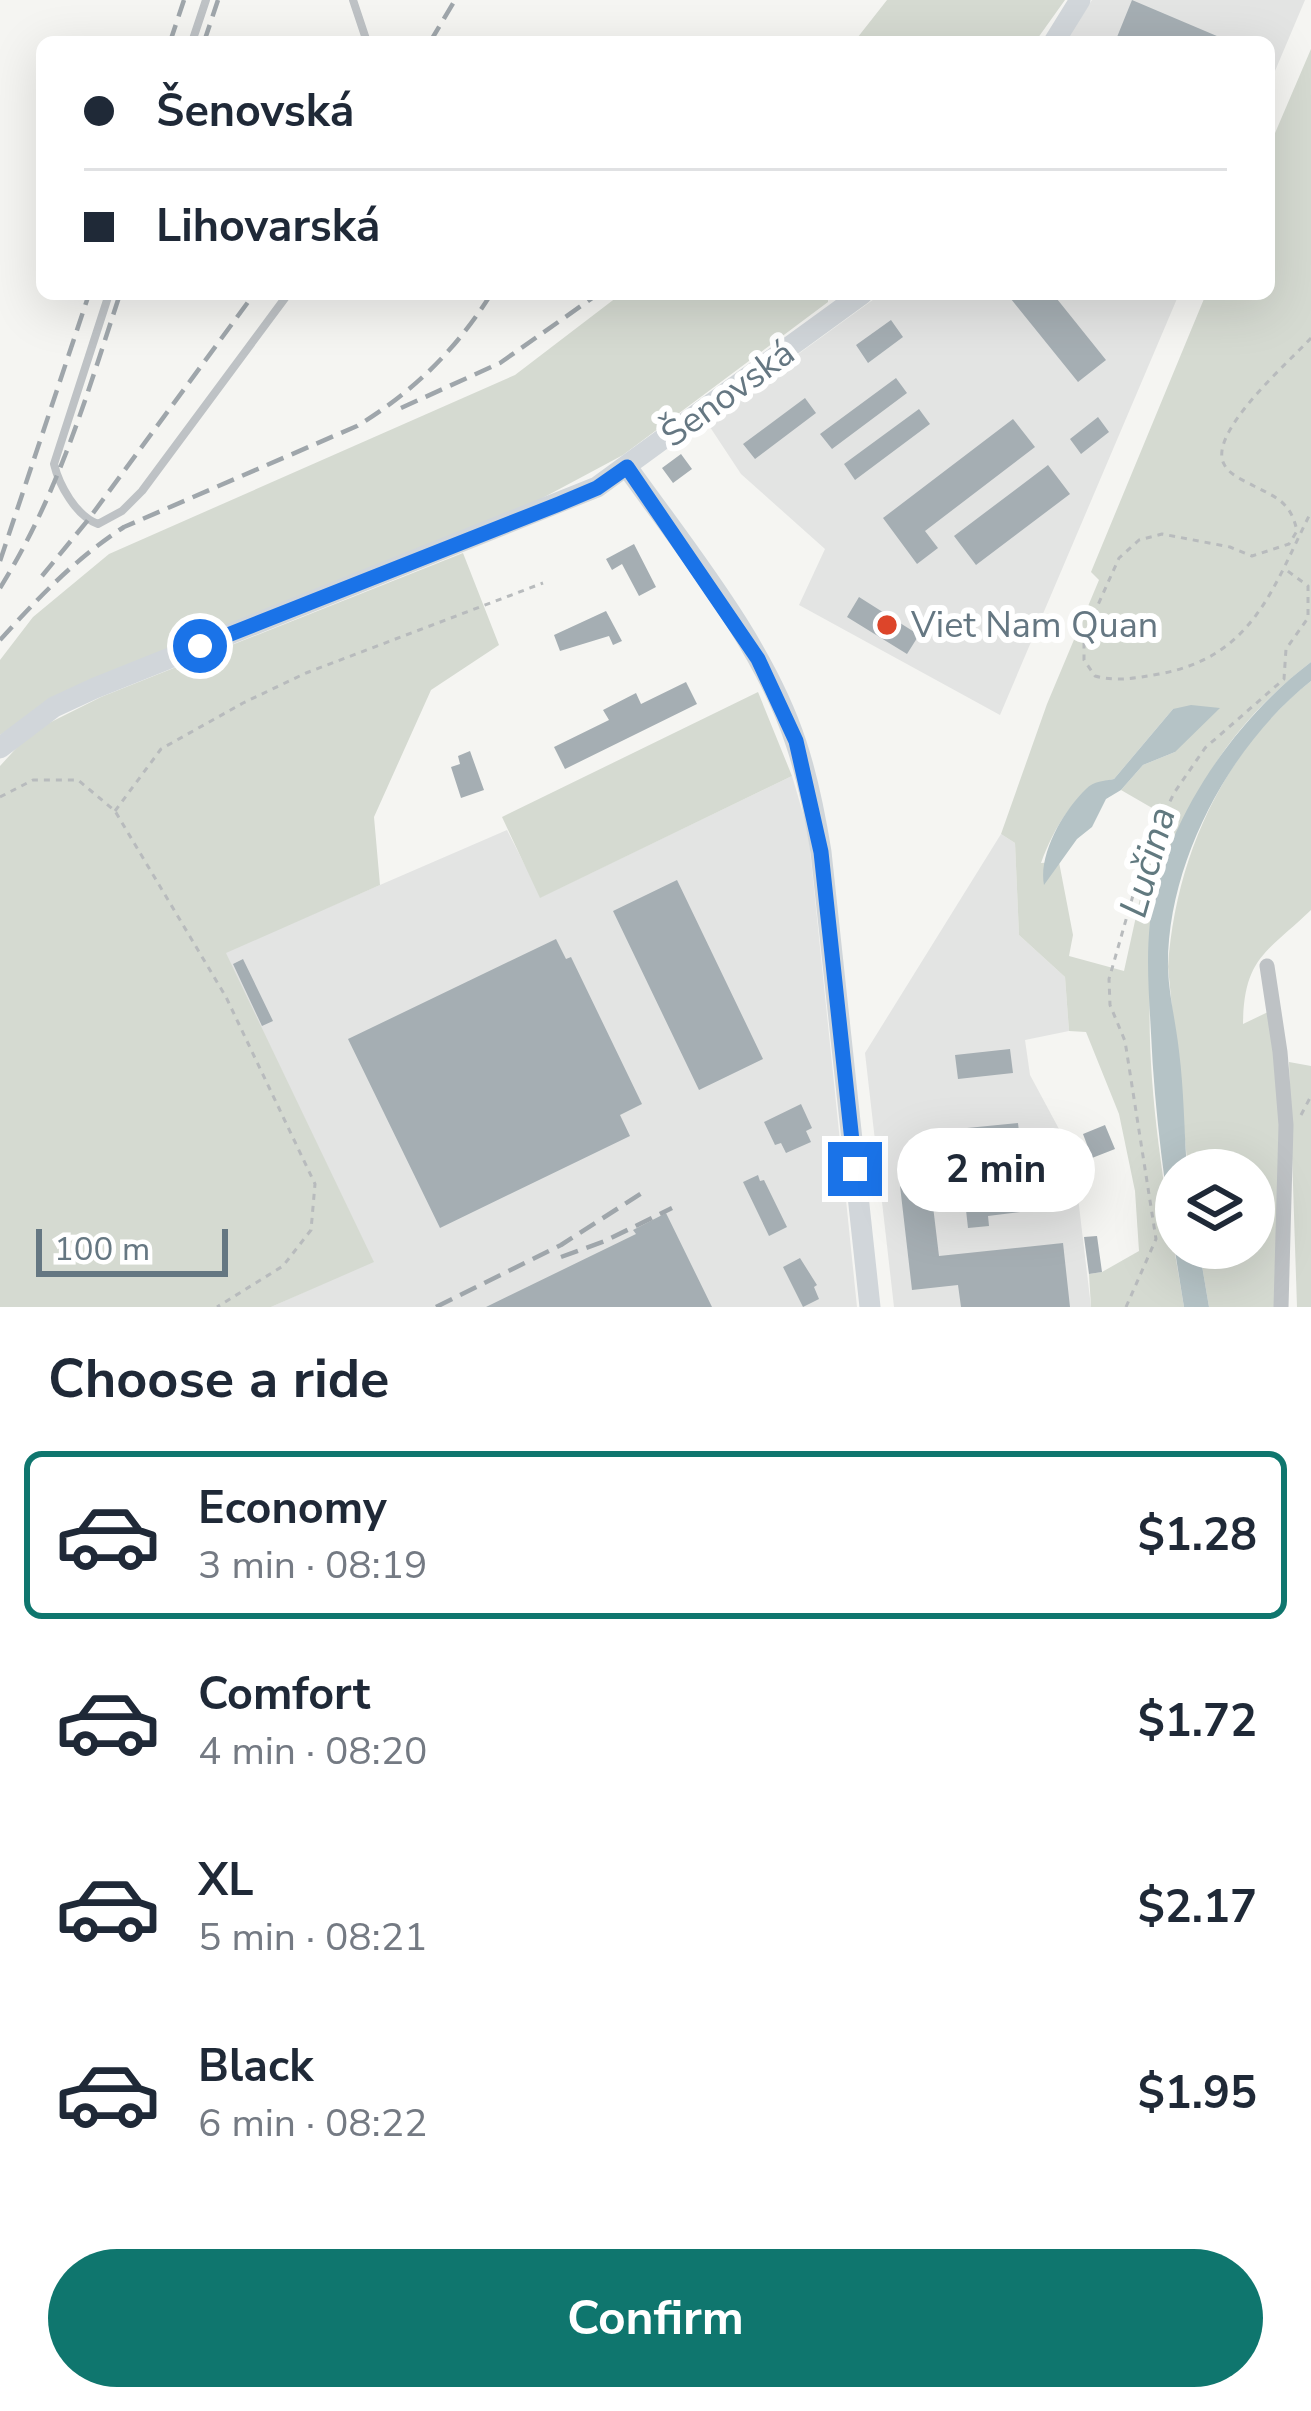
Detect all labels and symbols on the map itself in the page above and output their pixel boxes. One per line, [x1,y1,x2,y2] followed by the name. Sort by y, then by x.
[651,329,805,459] street label: Šenovská
[910,601,1158,650] place label: Viet Nam Quan
[874,612,900,638] marker: Viet Nam Quan
[173,619,227,673] route start
[1107,801,1189,923] water label: Lučina
[897,1127,1095,1211] callout: 2 min
[828,1142,882,1196] route end
[36,1223,228,1276] scale bar

